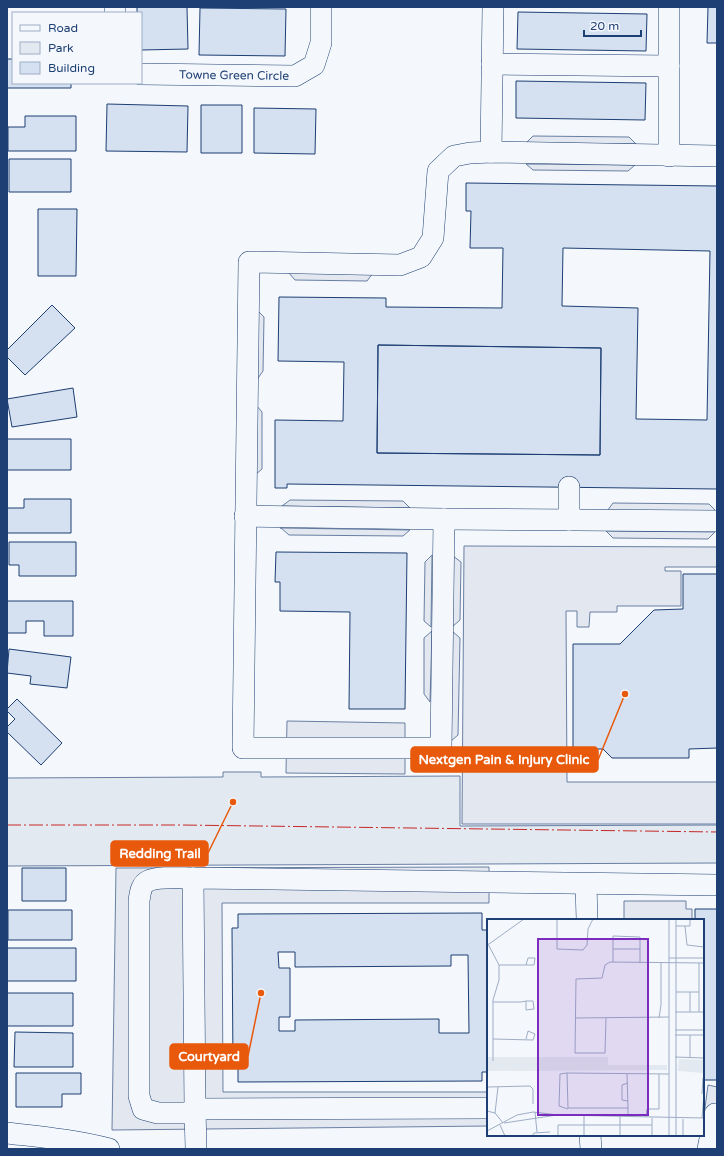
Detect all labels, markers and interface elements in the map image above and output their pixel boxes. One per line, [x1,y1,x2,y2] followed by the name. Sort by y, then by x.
[12,12,142,84] legend
[584,12,641,38] scale bar
[590,19,619,33] text: 20 m
[48,21,78,35] text: Road
[48,41,74,55] text: Park
[48,61,95,75] text: Building
[179,67,289,83] street label: Towne Green Circle
[411,747,598,772] callout: Nextgen Pain & Injury Clinic
[418,752,590,768] text: Nextgen Pain & Injury Clinic
[111,841,208,866] callout: Redding Trail
[119,846,201,862] text: Redding Trail
[487,919,704,1136] inset map
[170,1044,248,1069] callout: Courtyard
[178,1049,240,1065] text: Courtyard

